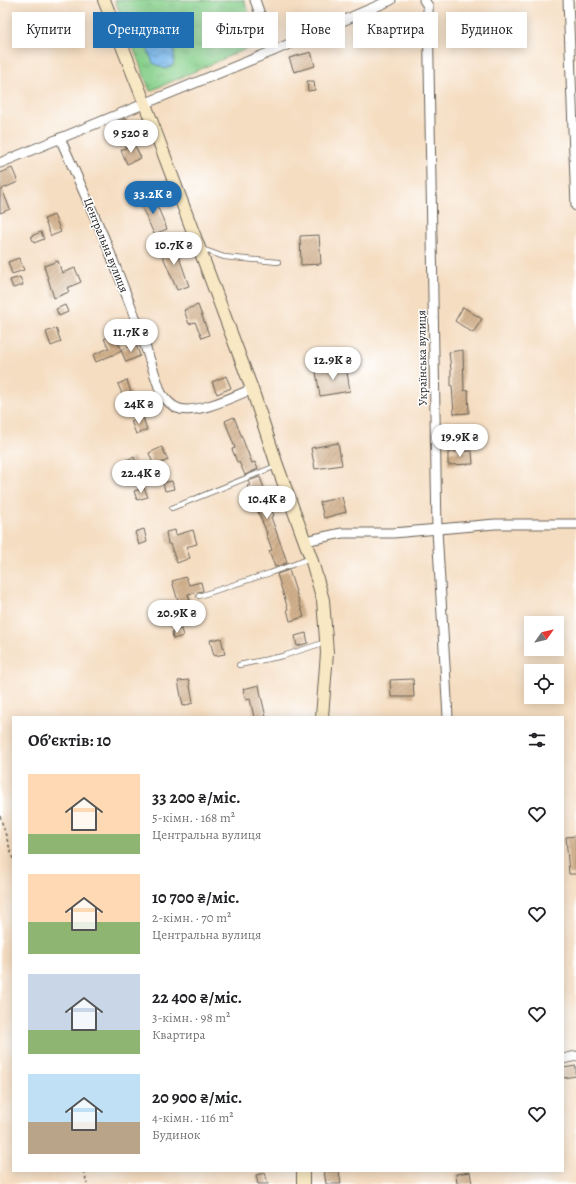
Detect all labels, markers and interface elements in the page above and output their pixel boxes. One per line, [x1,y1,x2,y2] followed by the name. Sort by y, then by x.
[12,12,85,48] chip: Купити
[93,12,194,48] chip: Орендувати
[202,12,278,48] chip: Фільтри
[286,12,345,48] chip: Нове
[353,12,438,48] chip: Квартира
[446,12,527,48] chip: Будинок
[94,120,168,154] pin: 9 520 ₴
[113,124,149,141] text: 9 520 ₴
[116,181,190,215] pin: 33.2K ₴
[134,185,172,202] text: 33.2K ₴
[80,195,132,295] street label: Центральна вулиця
[137,232,211,266] pin: 10.7K ₴
[155,236,193,253] text: 10.7K ₴
[413,310,431,406] street label: Українська вулиця
[94,319,168,353] pin: 11.7K ₴
[113,323,149,340] text: 11.7K ₴
[296,347,370,381] pin: 12.9K ₴
[314,351,352,368] text: 12.9K ₴
[111,391,167,425] pin: 24K ₴
[124,395,154,412] text: 24K ₴
[423,424,497,458] pin: 19.9K ₴
[441,428,479,445] text: 19.9K ₴
[104,460,178,494] pin: 22.4K ₴
[121,464,161,481] text: 22.4K ₴
[230,486,304,520] pin: 10.4K ₴
[248,490,286,507] text: 10.4K ₴
[140,600,214,634] pin: 20.9K ₴
[157,604,197,621] text: 20.9K ₴
[524,616,564,656] north arrow
[524,616,564,704] map controls
[524,664,564,704] button: locate
[28,729,111,752] text: Об’єктів: 10
[526,729,548,751] icon: filters
[152,786,241,809] text: 33 200 ₴/міс.
[60,790,108,838] icon: home
[526,803,548,825] icon: heart
[152,809,235,826] text: 5-кімн. · 168 m²
[152,826,261,843] text: Центральна вулиця
[152,886,240,909] text: 10 700 ₴/міс.
[60,890,108,938] icon: home
[526,903,548,925] icon: heart
[152,909,231,926] text: 2-кімн. · 70 m²
[152,926,261,943] text: Центральна вулиця
[152,986,242,1009] text: 22 400 ₴/міс.
[60,990,108,1038] icon: home
[526,1003,548,1025] icon: heart
[152,1009,230,1026] text: 3-кімн. · 98 m²
[152,1026,206,1043] text: Квартира
[152,1086,243,1109] text: 20 900 ₴/міс.
[60,1090,108,1138] icon: home
[526,1103,548,1125] icon: heart
[152,1109,234,1126] text: 4-кімн. · 116 m²
[152,1126,201,1143] text: Будинок

